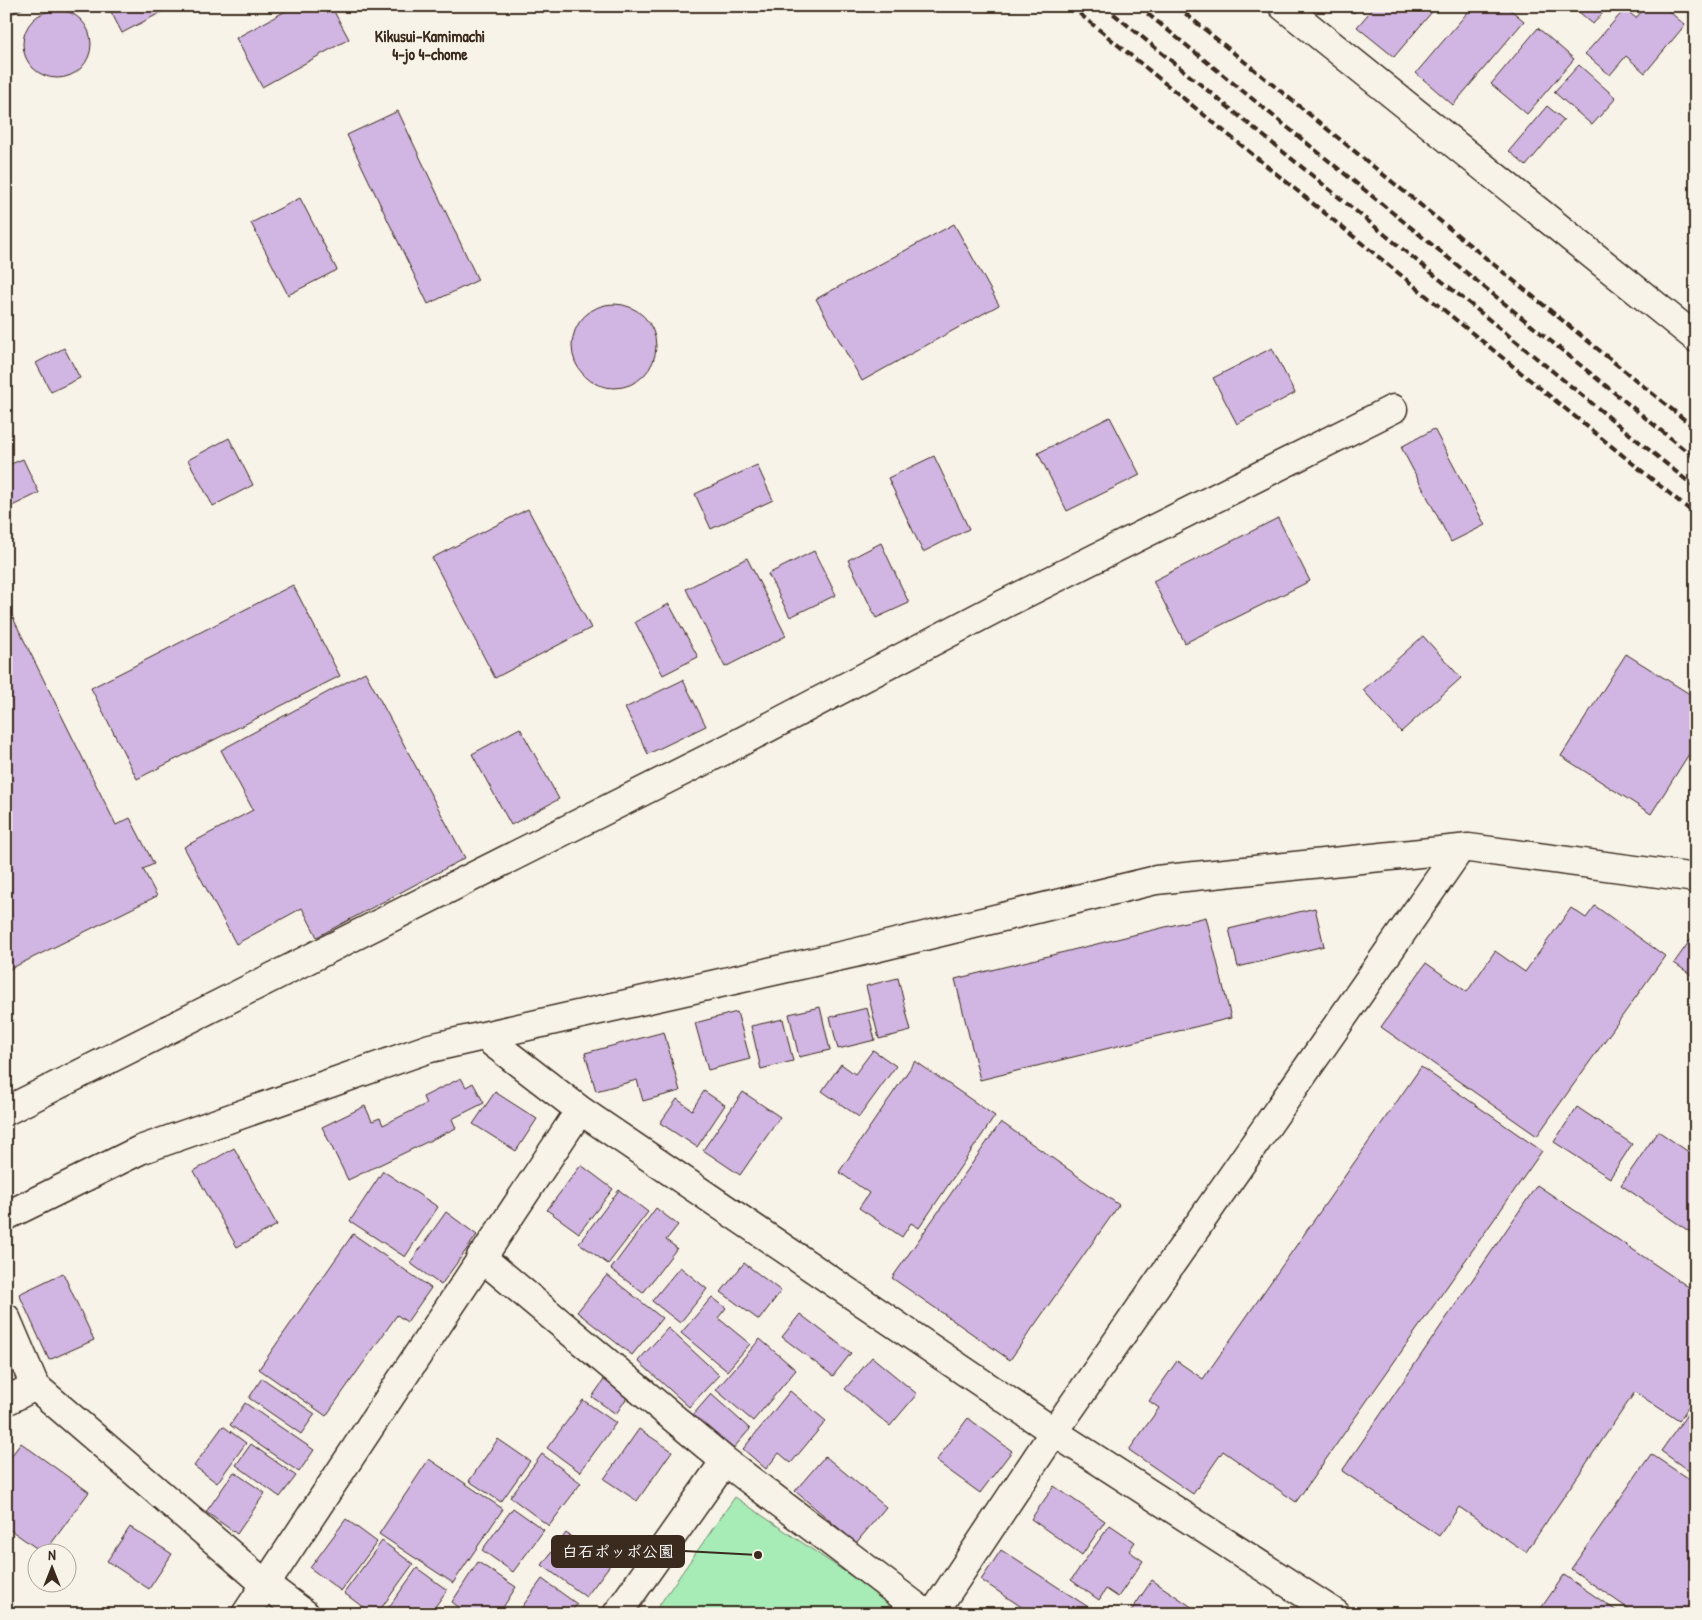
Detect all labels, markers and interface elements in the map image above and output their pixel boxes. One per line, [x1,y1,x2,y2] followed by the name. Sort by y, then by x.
[375,25,485,65] district label: Kikusui-Kamimachi 4-jo 4-chome
[552,1536,684,1567] callout: 白石ポッポ公園
[562,1540,674,1562] text: 白石ポッポ公園
[28,1542,78,1592] north arrow
[48,1545,56,1564] text: N

